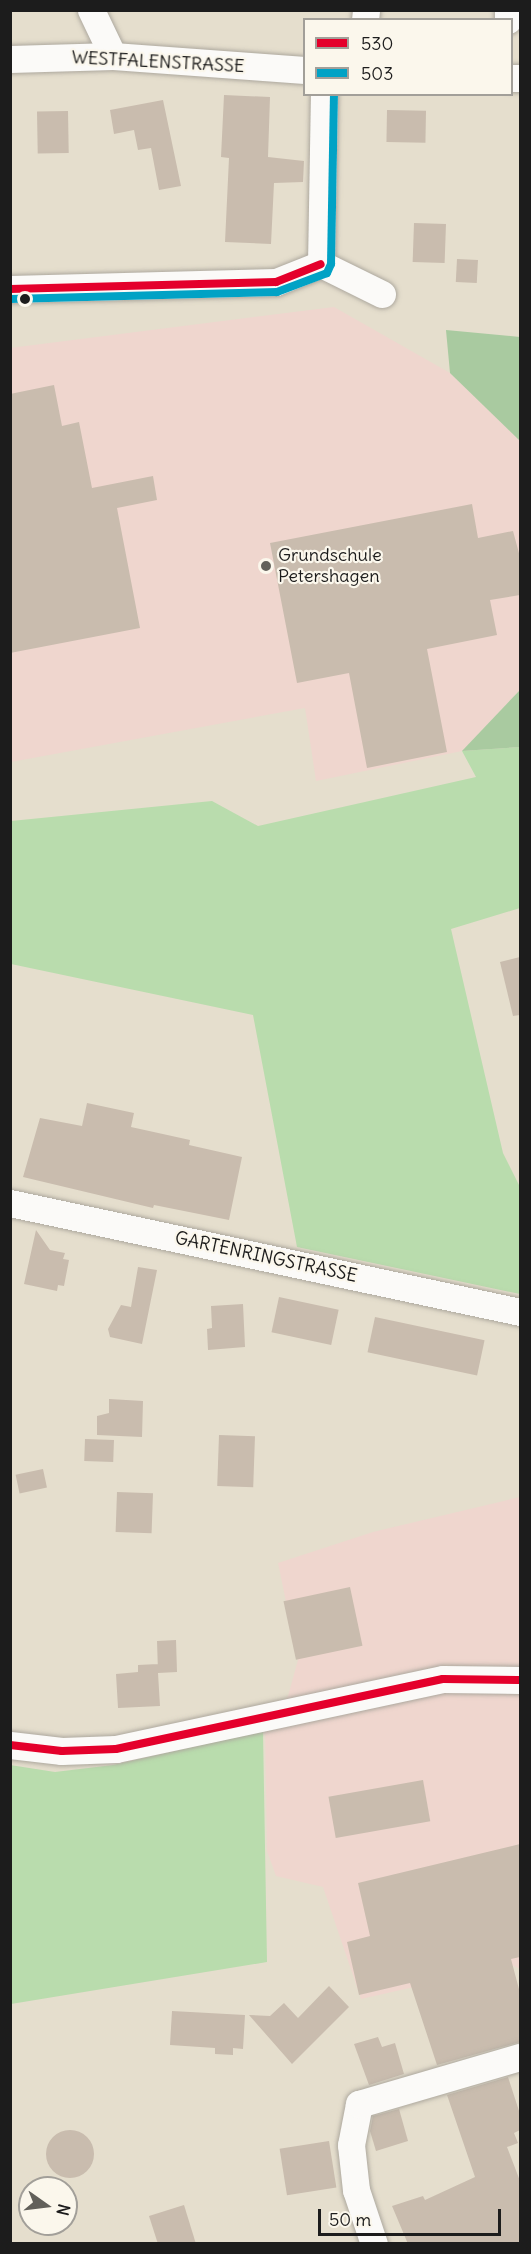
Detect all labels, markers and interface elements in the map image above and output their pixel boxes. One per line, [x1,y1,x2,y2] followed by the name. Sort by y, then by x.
[303,18,513,96] legend
[361,32,393,55] text: 530
[71,47,245,77] street label: WESTFALENSTRASSE
[361,62,393,85] text: 503
[19,293,31,305] unlabelled marker
[278,545,382,588] place label: Grundschule Petershagen
[259,559,273,573] marker: Grundschule Petershagen
[173,1227,359,1287] street label: GARTENRINGSTRASSE
[18,2176,78,2236] north arrow
[321,2197,504,2235] scale bar
[52,2202,75,2218] text: N
[329,2208,371,2231] text: 50 m

